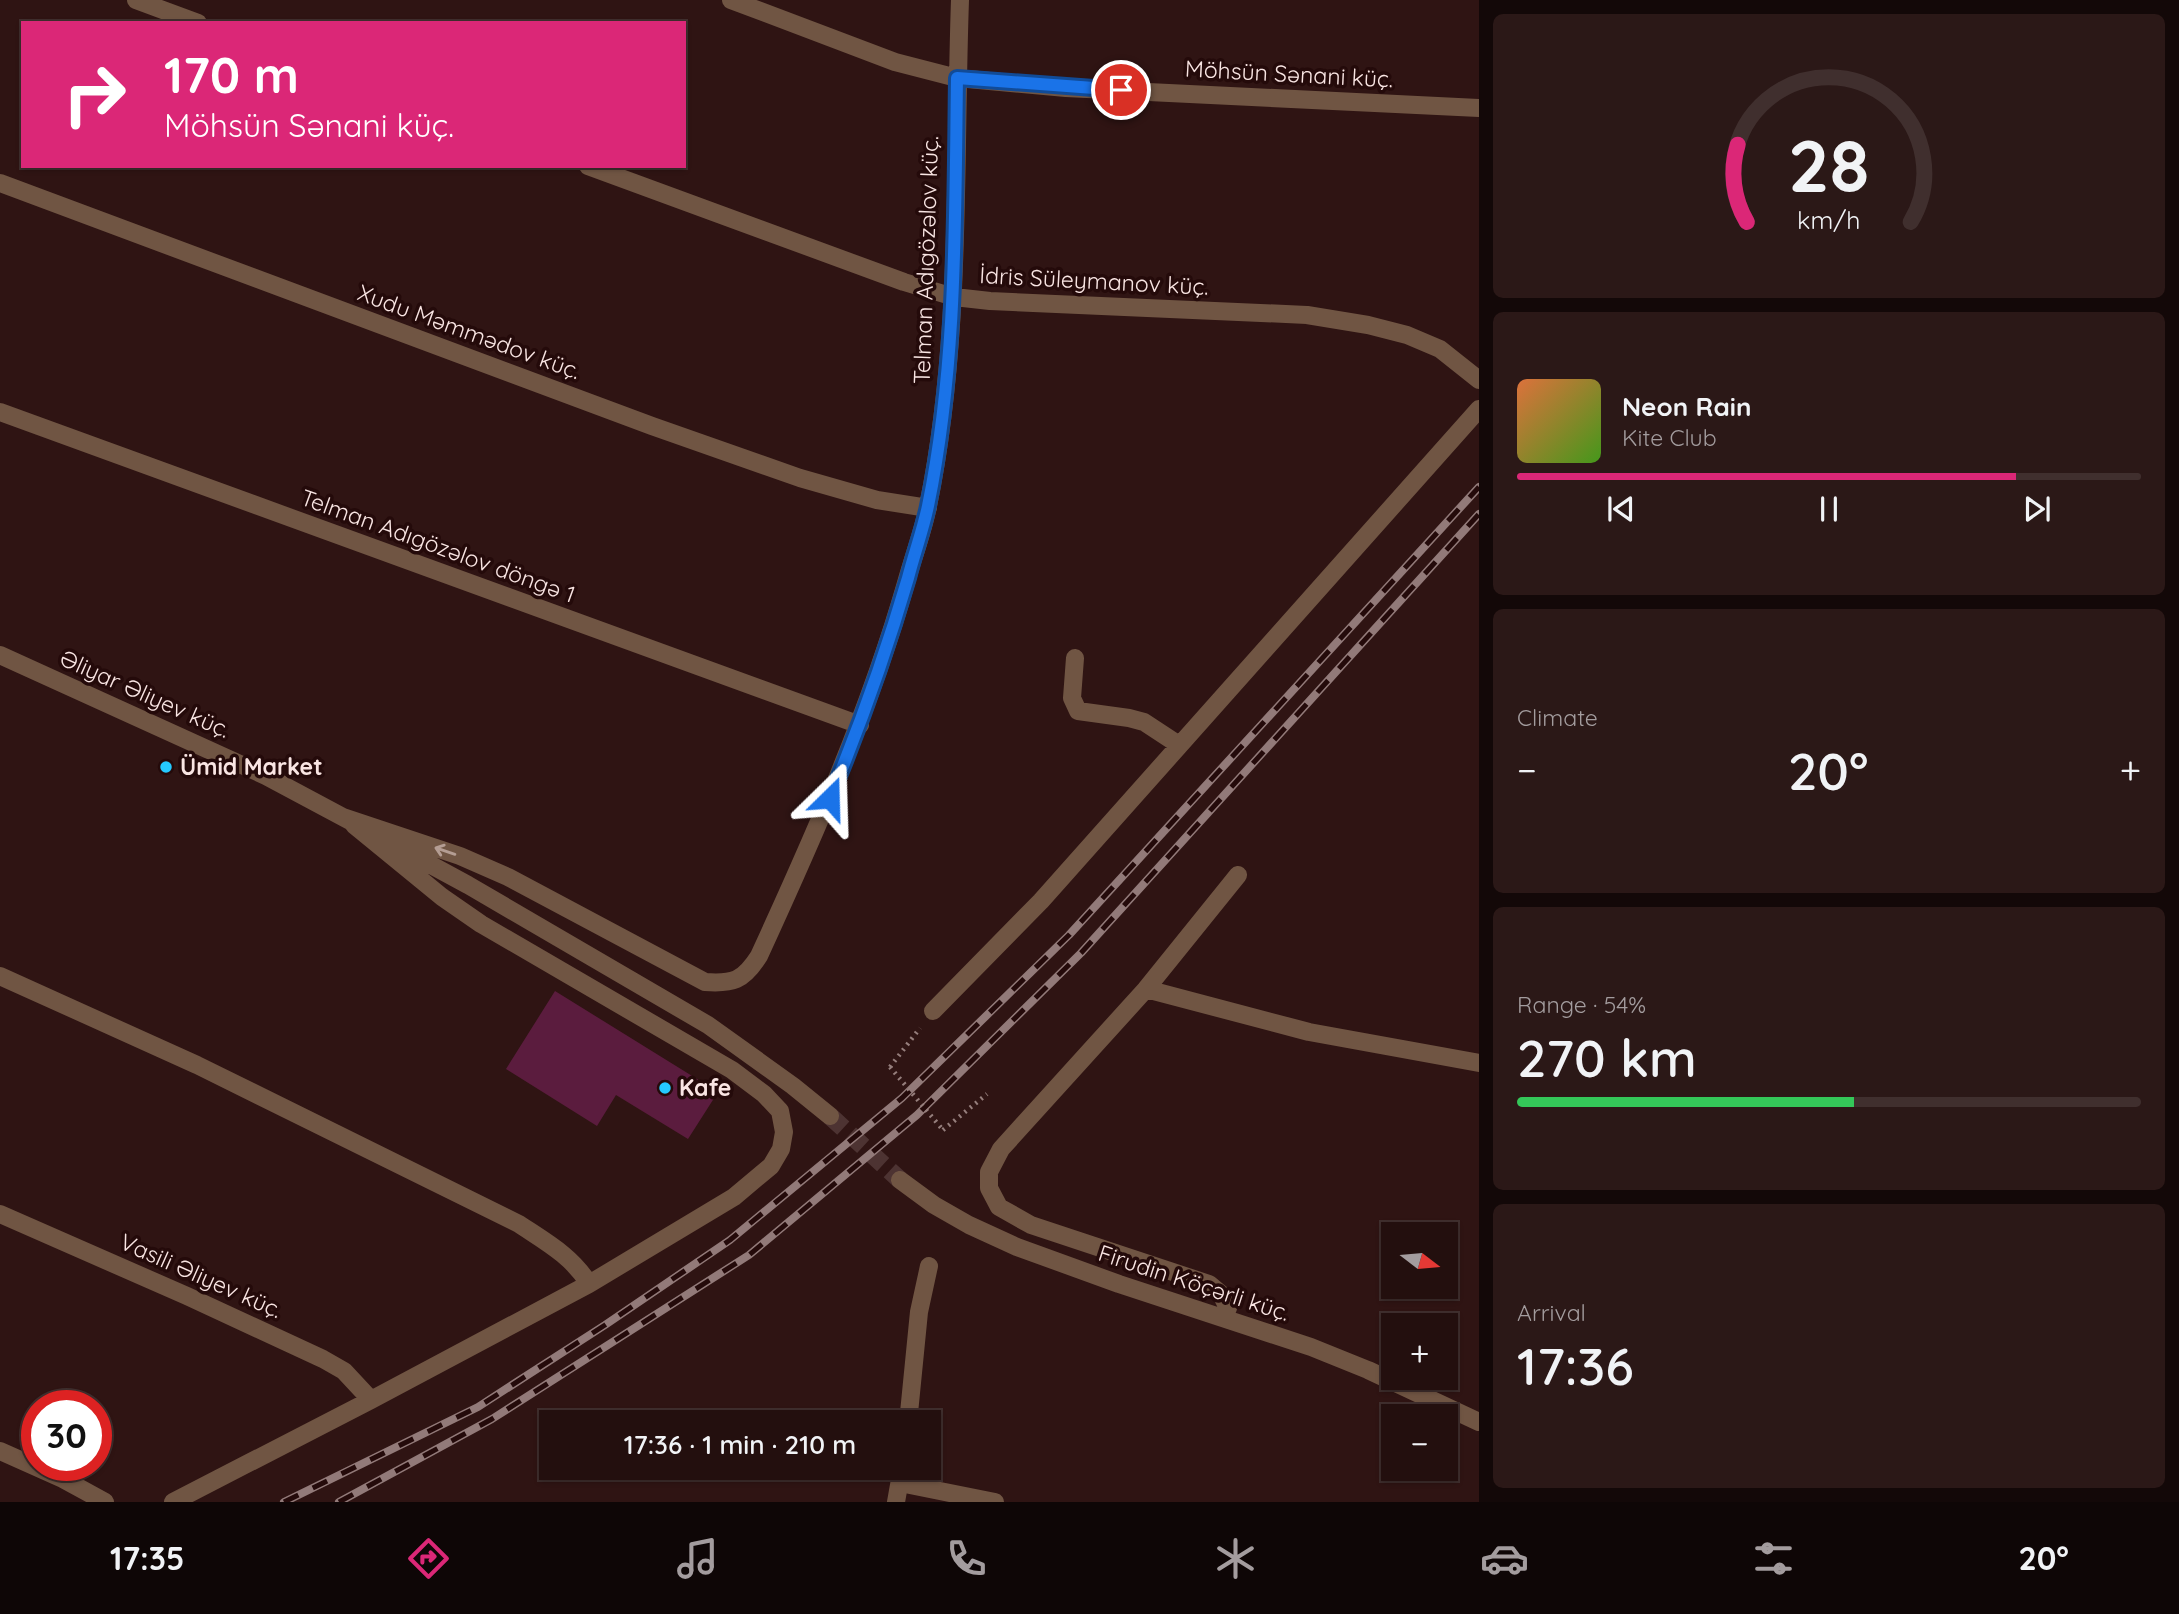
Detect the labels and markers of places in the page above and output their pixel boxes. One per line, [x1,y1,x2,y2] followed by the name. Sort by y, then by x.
[1091,60,1151,120] pin
[180,752,323,781] place label: Ümid Market
[158,759,174,775] marker: Ümid Market
[679,1073,731,1102] place label: Kafe
[657,1080,673,1096] marker: Kafe

